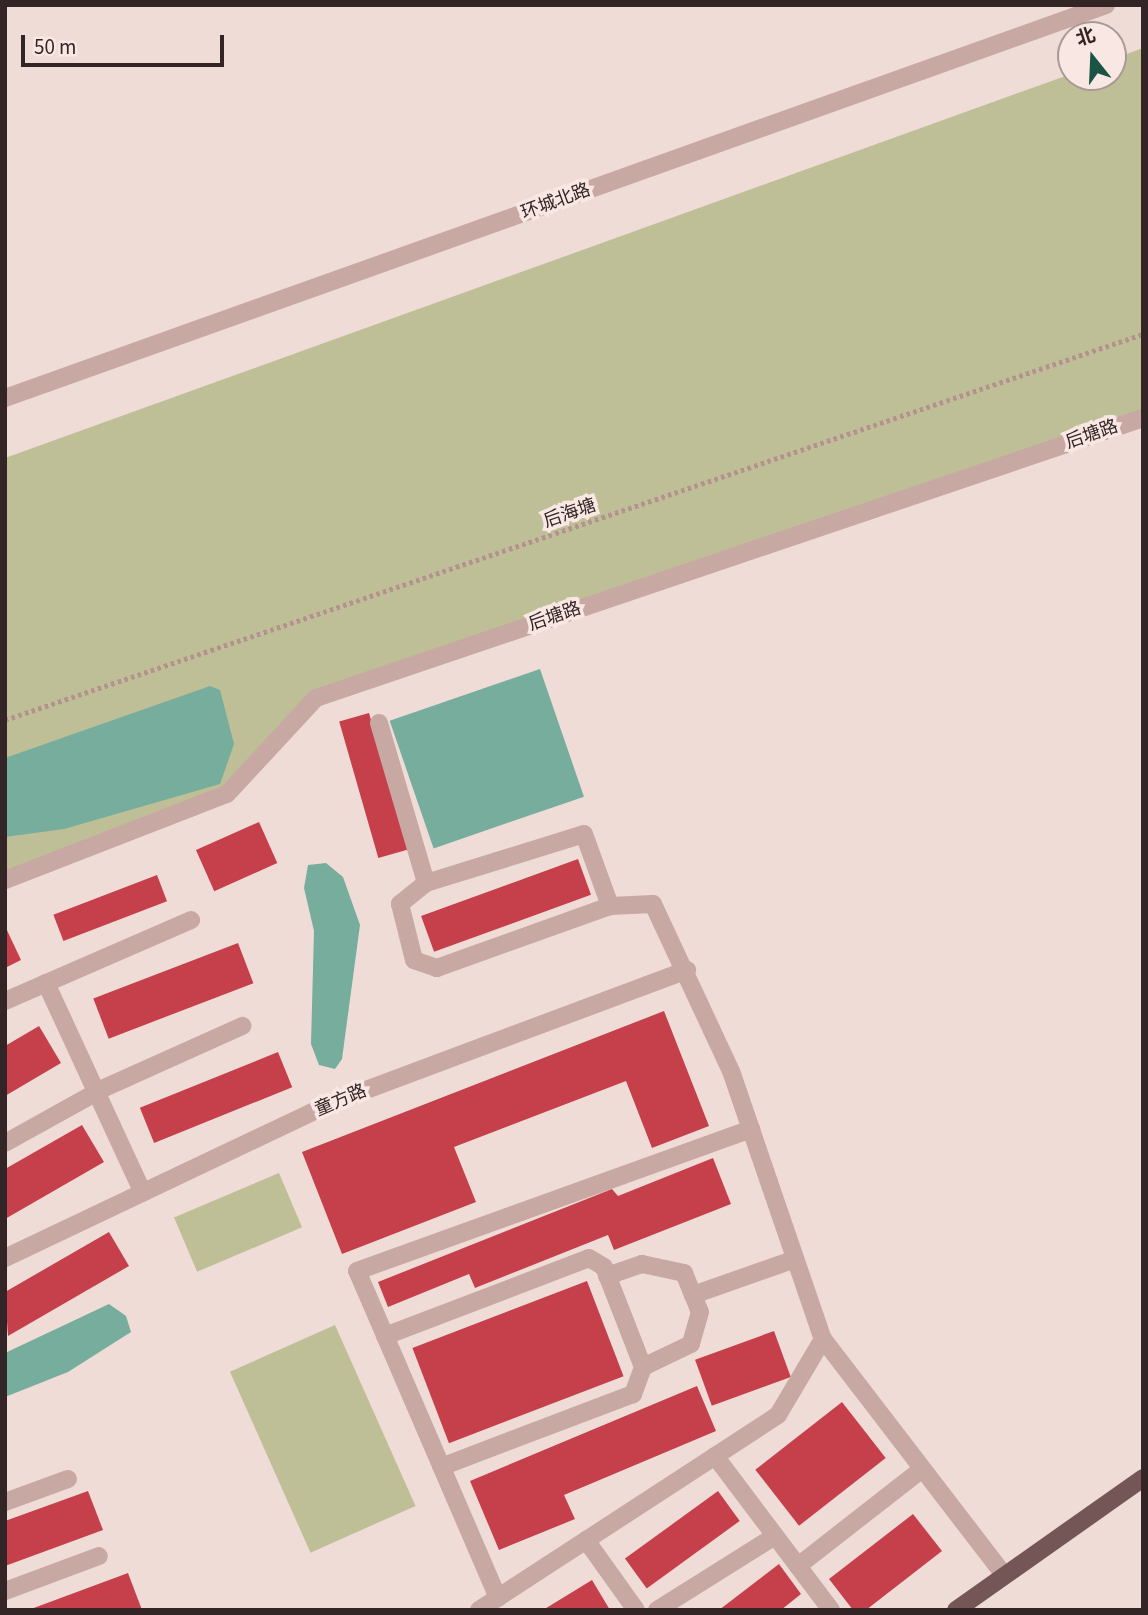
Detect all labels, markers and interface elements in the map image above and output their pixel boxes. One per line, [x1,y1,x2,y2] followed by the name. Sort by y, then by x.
[24,21,228,65] scale bar
[1057,21,1127,91] north arrow
[1073,22,1099,53] text: 北
[34,32,76,62] text: 50 m
[518,180,594,224] street label: 环城北路
[1063,416,1121,454] street label: 后塘路
[541,495,599,533] street label: 后海塘
[526,598,584,636] street label: 后塘路
[312,1081,370,1121] street label: 童方路

